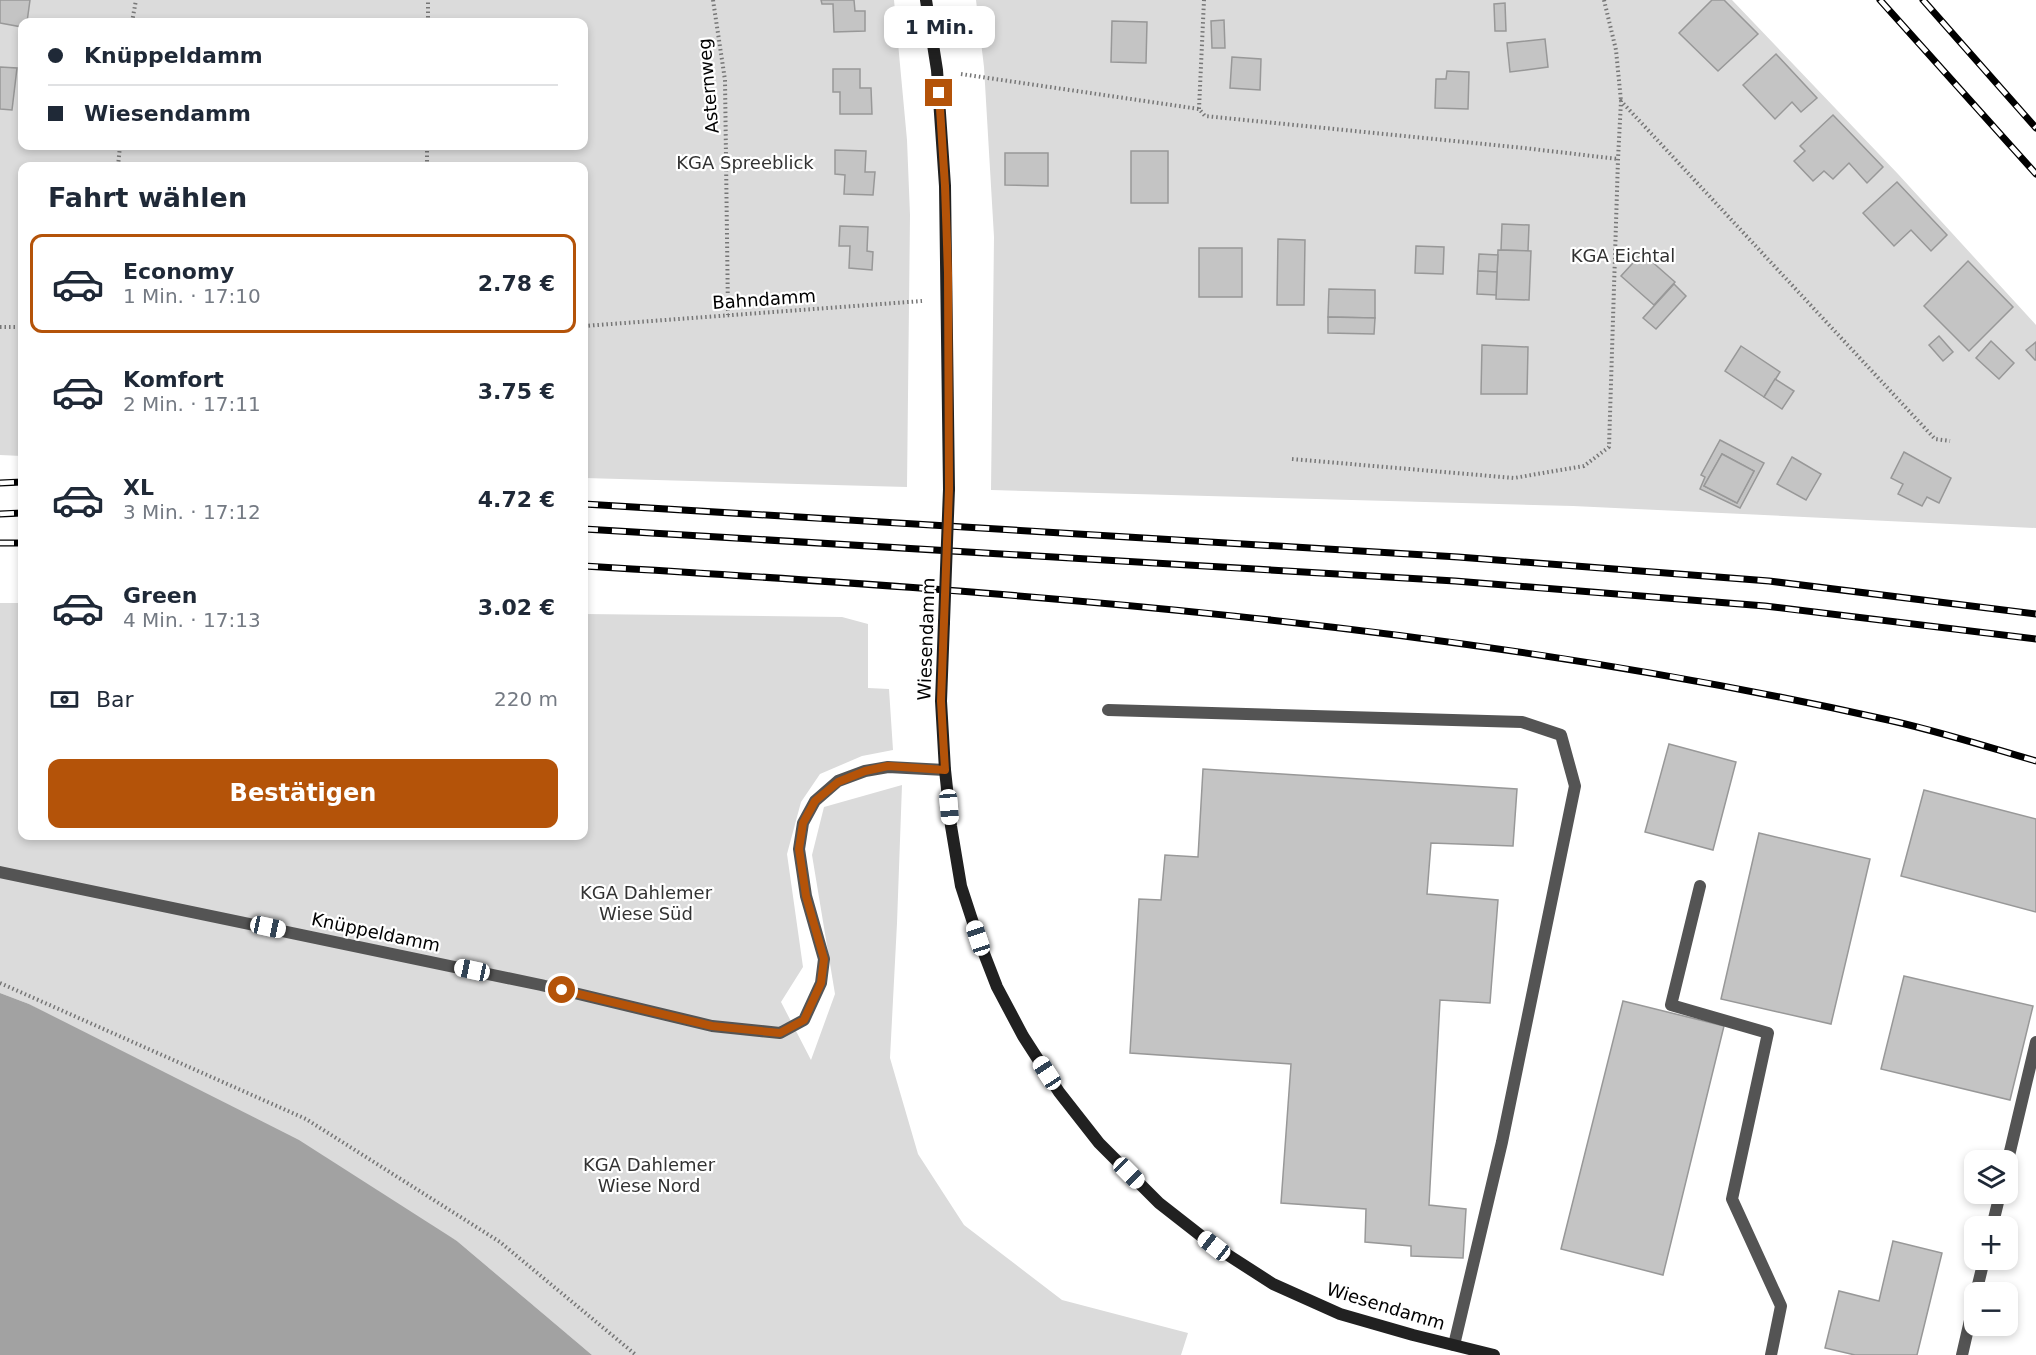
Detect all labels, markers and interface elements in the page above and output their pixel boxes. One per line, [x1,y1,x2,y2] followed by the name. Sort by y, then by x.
[884,6,994,48] callout: 1 Min.
[905,15,974,39] text: 1 Min.
[693,37,723,135] street label: Asternweg
[84,43,263,68] text: Knüppeldamm
[925,79,952,106] route end
[84,101,251,126] text: Wiesendamm
[676,152,814,173] park label: KGA Spreeblick
[48,182,247,213] text: Fahrt wählen
[1571,245,1675,266] park label: KGA Eichtal
[51,257,105,311] icon: car
[123,259,234,284] text: Economy
[478,271,555,296] text: 2.78 €
[123,284,261,308] text: 1 Min. · 17:10
[712,285,816,313] street label: Bahndamm
[51,365,105,419] icon: car
[123,367,224,392] text: Komfort
[478,379,555,404] text: 3.75 €
[123,392,261,416] text: 2 Min. · 17:11
[51,473,105,527] icon: car
[123,475,154,500] text: XL
[478,487,555,512] text: 4.72 €
[123,500,261,524] text: 3 Min. · 17:12
[913,577,939,701] street label: Wiesendamm
[51,581,105,635] icon: car
[123,583,197,608] text: Green
[478,595,555,620] text: 3.02 €
[123,608,261,632] text: 4 Min. · 17:13
[48,683,81,716] icon: cash
[96,687,134,712] text: Bar
[494,687,558,711] text: 220 m
[48,759,558,828] button: Bestätigen
[938,788,960,826] car
[580,882,713,924] park label: KGA Dahlemer Wiese Süd
[310,908,442,956] street label: Knüppeldamm
[249,914,287,940] car
[964,918,992,958] car
[453,957,491,983] car
[548,976,575,1003] route start
[1030,1053,1064,1093] car
[1964,1150,2018,1336] map controls
[1964,1150,2018,1204] button: layers
[583,1154,716,1196] park label: KGA Dahlemer Wiese Nord
[1110,1154,1148,1192] car
[1964,1216,2018,1270] button: +
[1194,1228,1234,1264] car
[1324,1278,1448,1334] street label: Wiesendamm
[1964,1282,2018,1336] button: −

